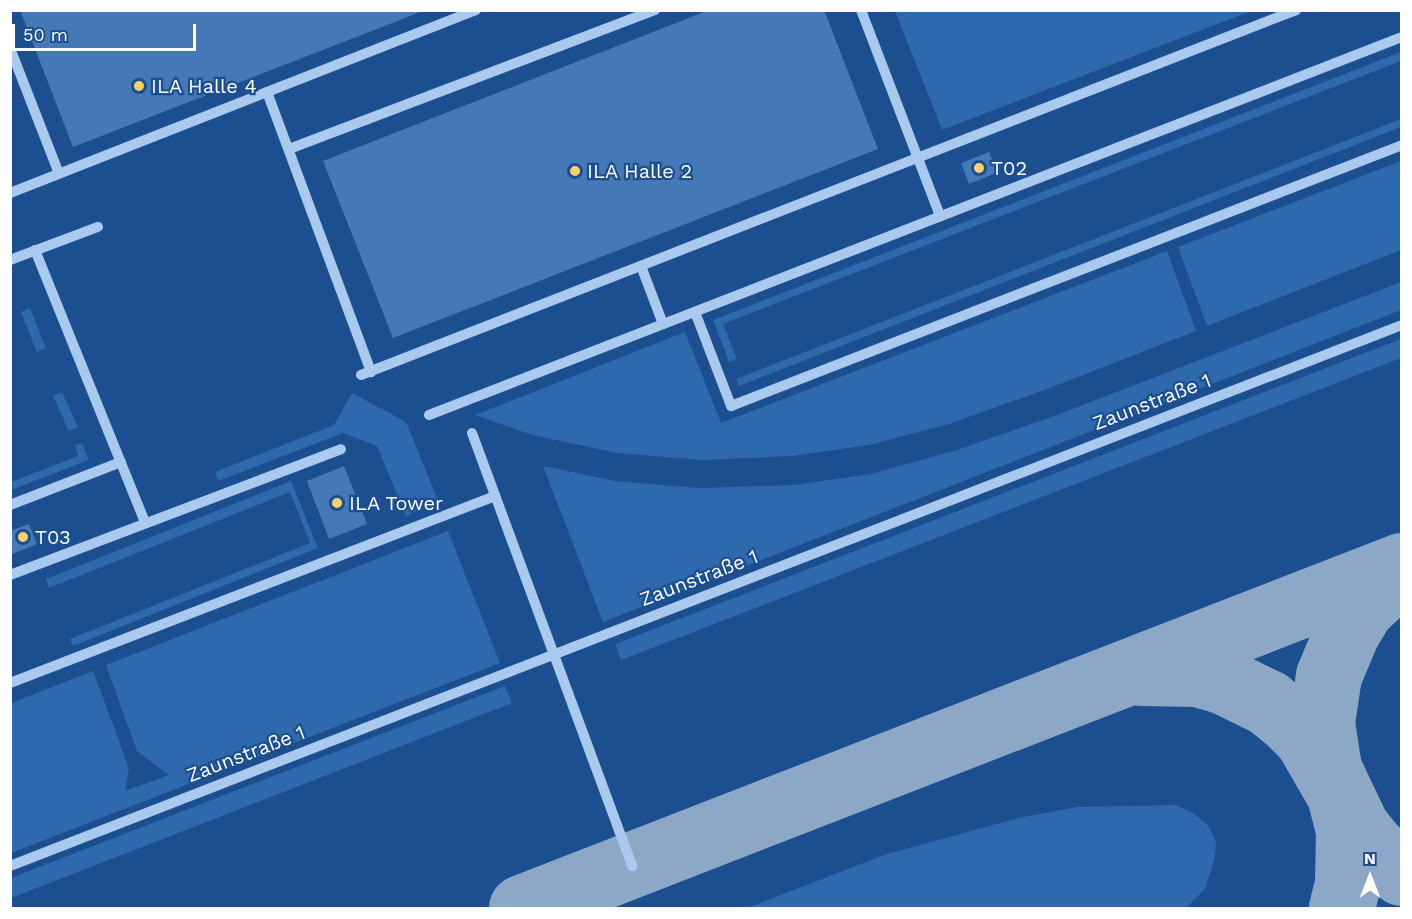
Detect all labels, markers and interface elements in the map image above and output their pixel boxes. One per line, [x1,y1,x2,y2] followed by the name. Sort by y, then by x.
[15,12,200,50] scale bar
[23,24,68,45] text: 50 m
[151,74,258,98] place label: ILA Halle 4
[132,79,146,93] marker: ILA Halle 4
[991,156,1027,180] place label: T02
[587,159,693,183] place label: ILA Halle 2
[972,161,986,175] marker: T02
[568,164,582,178] marker: ILA Halle 2
[1089,368,1215,436] street label: Zaunstraße 1
[349,491,445,515] place label: ILA Tower
[330,496,344,510] marker: ILA Tower
[35,525,71,549] place label: T03
[16,530,30,544] marker: T03
[636,544,762,612] street label: Zaunstraße 1
[183,720,309,788] street label: Zaunstraße 1
[1340,847,1400,907] north arrow
[1364,849,1376,868] text: N

